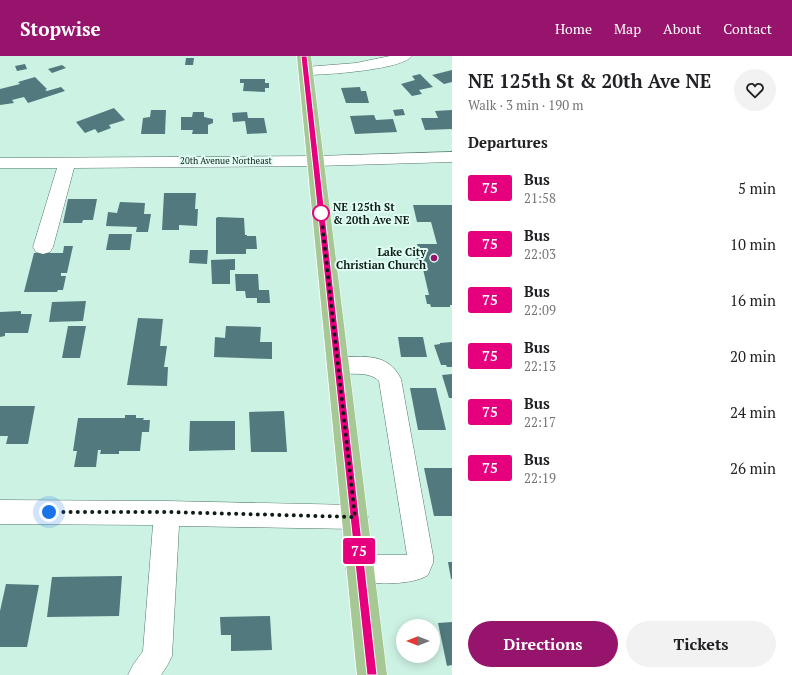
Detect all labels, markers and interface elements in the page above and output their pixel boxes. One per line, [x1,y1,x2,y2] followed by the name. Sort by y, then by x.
[20,16,101,41] text: Stopwise
[555,19,592,38] text: Home
[614,19,641,38] text: Map
[663,19,701,38] text: About
[723,19,772,38] text: Contact
[468,68,711,93] text: NE 125th St & 20th Ave NE
[734,69,776,111] button: heart
[468,96,583,114] text: Walk · 3 min · 190 m
[468,132,548,152] text: Departures
[180,155,273,167] street label: 20th Avenue Northeast
[524,169,550,189] text: Bus
[482,178,498,197] text: 75
[738,178,776,198] text: 5 min
[524,189,556,207] text: 21:58
[333,200,410,227] place label: NE 125th St & 20th Ave NE
[312,204,330,222] marker: NE 125th St & 20th Ave NE
[524,225,550,245] text: Bus
[482,234,498,253] text: 75
[730,234,776,254] text: 10 min
[336,245,426,272] place label: Lake City Christian Church
[524,245,556,263] text: 22:03
[429,253,439,263] marker: Lake City Christian Church
[524,281,550,301] text: Bus
[482,290,498,309] text: 75
[730,290,776,310] text: 16 min
[524,301,556,319] text: 22:09
[524,337,550,357] text: Bus
[482,346,498,365] text: 75
[730,346,776,366] text: 20 min
[524,357,556,375] text: 22:13
[524,393,550,413] text: Bus
[482,402,498,421] text: 75
[730,402,776,422] text: 24 min
[524,413,556,431] text: 22:17
[524,449,550,469] text: Bus
[482,458,498,477] text: 75
[730,458,776,478] text: 26 min
[524,469,556,487] text: 22:19
[39,502,59,522] your location
[341,538,377,564] line badge: 75
[351,541,367,560] text: 75
[396,619,440,663] north arrow
[396,619,440,663] map controls
[468,621,618,667] button: Directions
[626,621,776,667] button: Tickets

